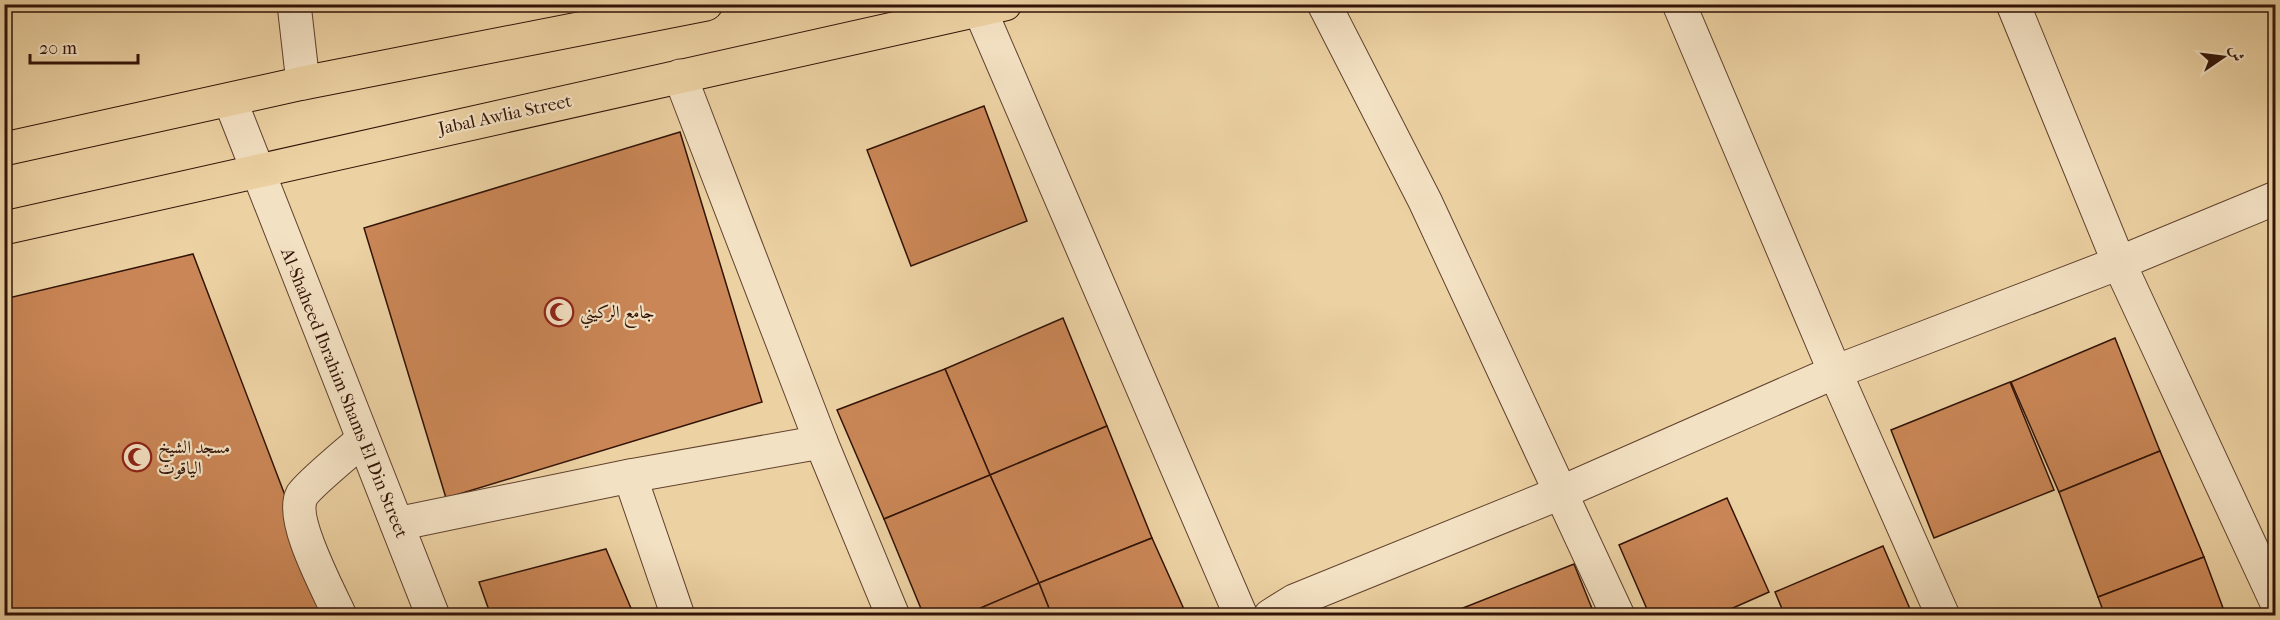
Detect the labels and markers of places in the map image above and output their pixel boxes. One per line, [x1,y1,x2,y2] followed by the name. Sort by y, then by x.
[543,296,575,328] mosque icon: جامع الركيني
[580,302,655,329] place label: جامع الركيني
[158,437,230,479] place label: مسجد الشيخ الياقوت
[121,441,153,473] mosque icon: مسجد الشيخ الياقوت

